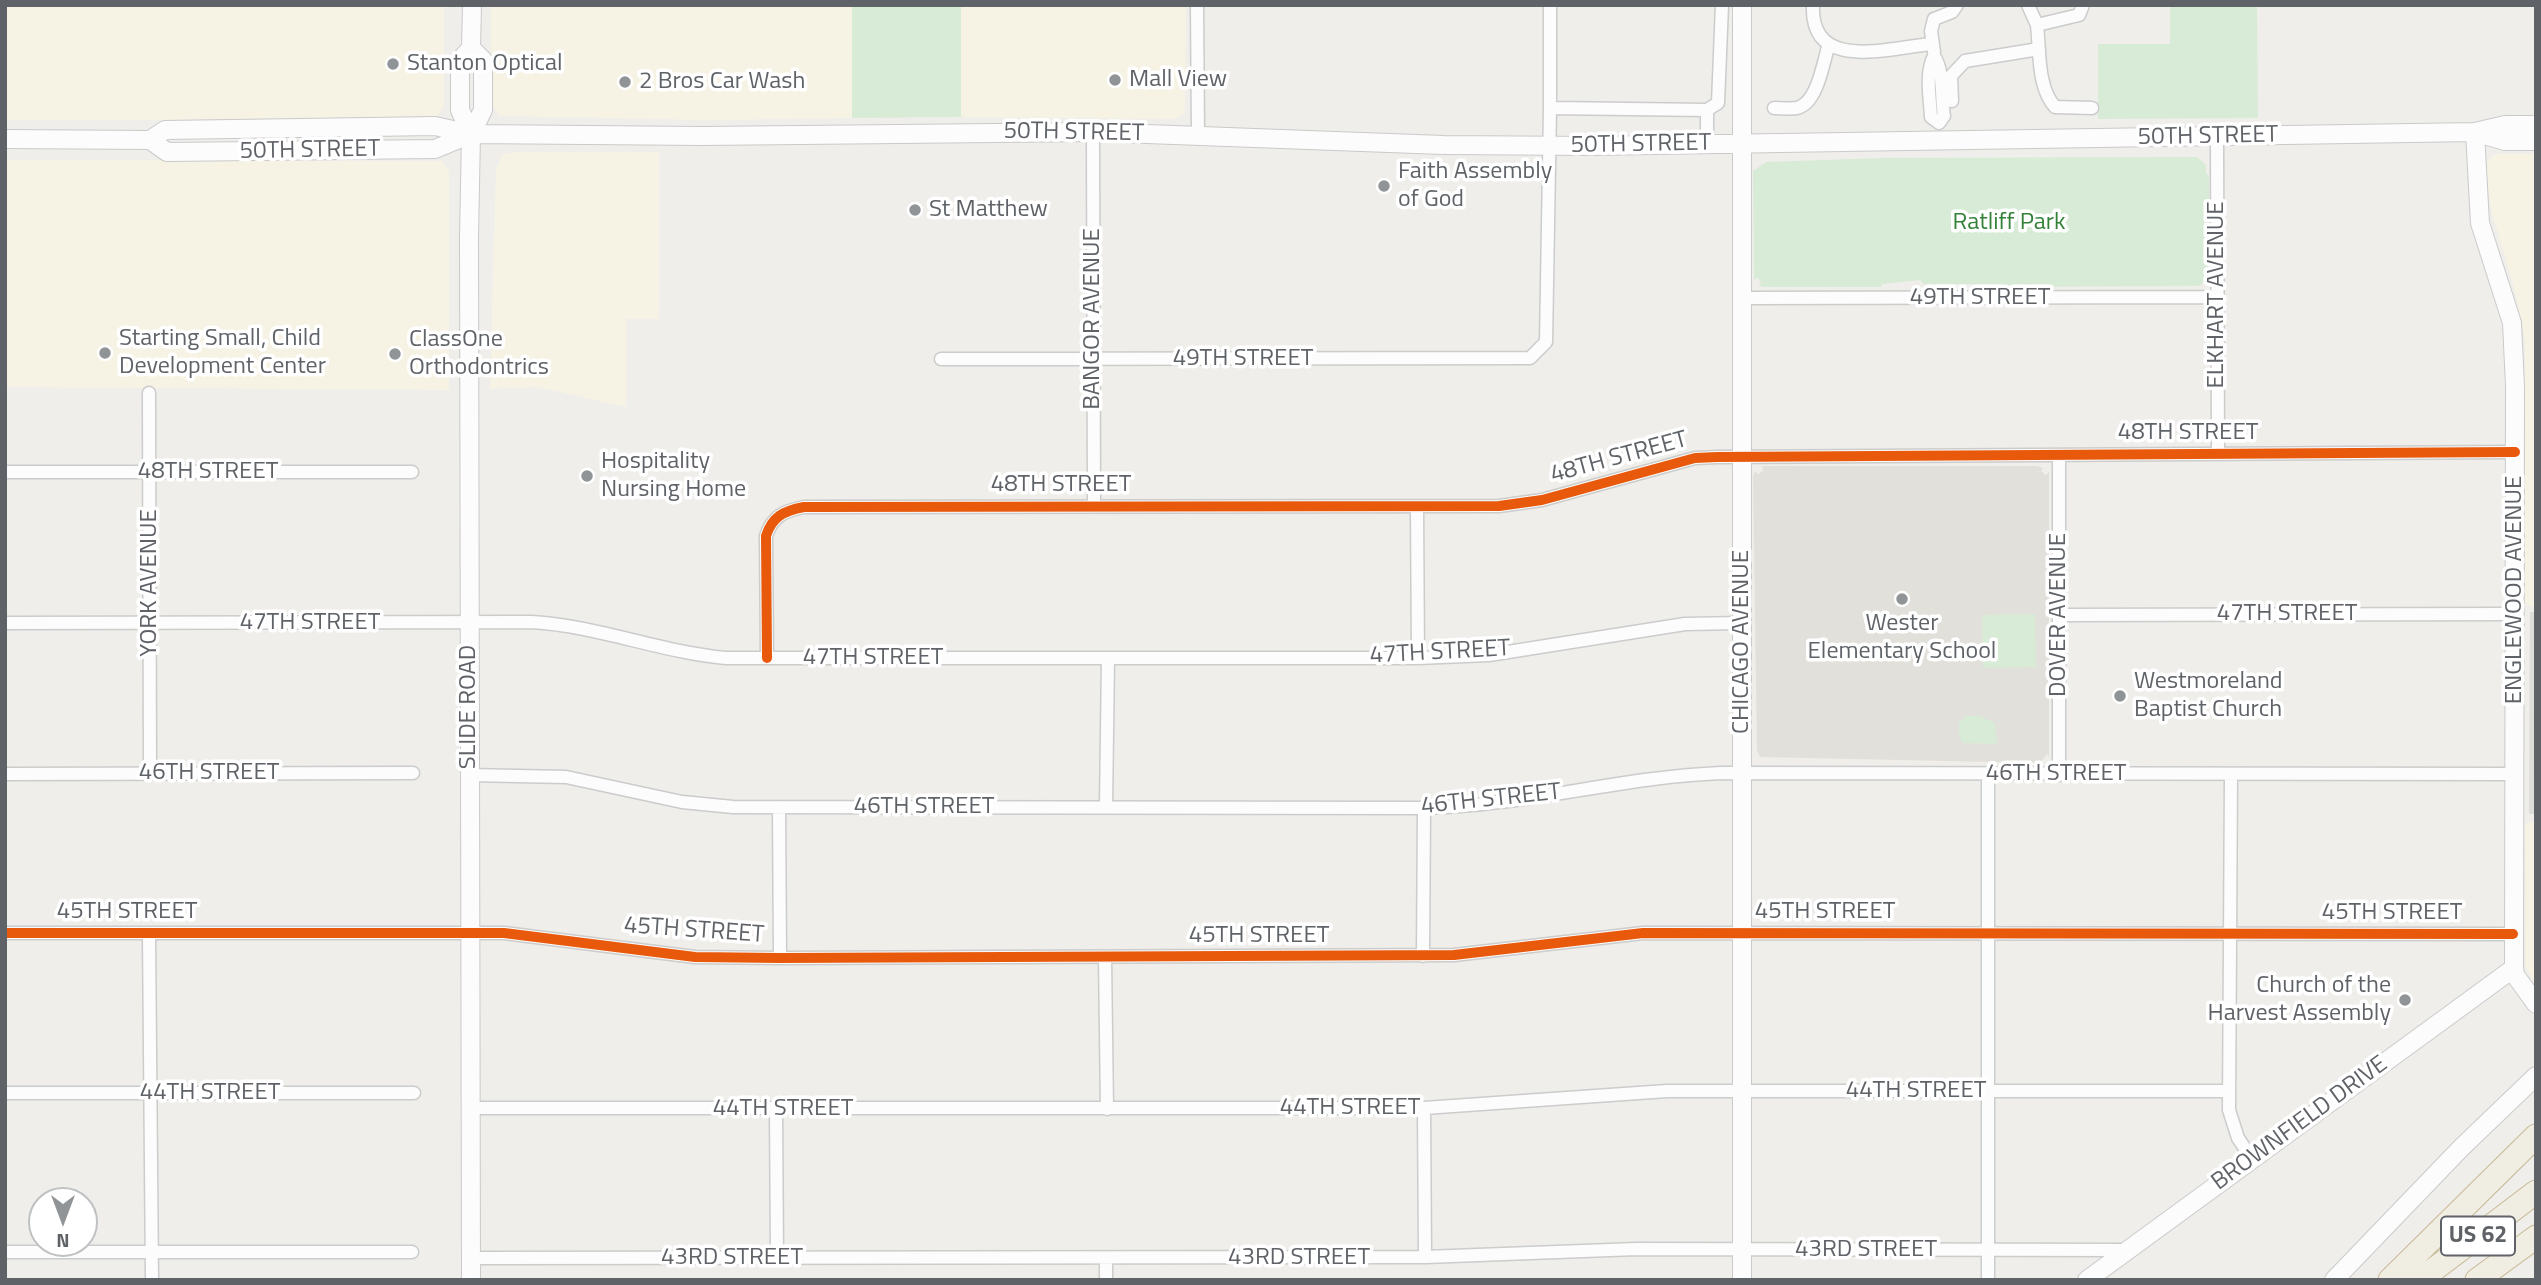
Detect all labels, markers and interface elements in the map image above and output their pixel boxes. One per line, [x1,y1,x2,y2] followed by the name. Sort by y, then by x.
[407,50,562,78] place label: Stanton Optical
[385,56,401,72] marker: Stanton Optical
[1129,66,1227,94] place label: Mall View
[639,68,805,96] place label: 2 Bros Car Wash
[1107,72,1123,88] marker: Mall View
[617,74,633,90] marker: 2 Bros Car Wash
[1003,117,1145,149] street label: 50TH STREET
[2137,121,2279,153] street label: 50TH STREET
[1570,129,1712,161] street label: 50TH STREET
[239,135,381,167] street label: 50TH STREET
[1398,158,1552,214] place label: Faith Assembly of God
[1376,178,1392,194] marker: Faith Assembly of God
[929,196,1048,224] place label: St Matthew
[2203,201,2231,389] street label: ELKHART AVENUE
[907,202,923,218] marker: St Matthew
[1952,209,2066,237] park label: Ratliff Park
[1079,228,1107,410] street label: BANGOR AVENUE
[1910,284,2050,312] street label: 49TH STREET
[119,325,326,381] place label: Starting Small, Child Development Center
[409,326,549,382] place label: ClassOne Orthodontrics
[97,345,113,361] marker: Starting Small, Child Development Center
[1173,345,1313,373] street label: 49TH STREET
[387,346,403,362] marker: ClassOne Orthodontrics
[2118,419,2258,447] street label: 48TH STREET
[1547,426,1691,490] street label: 48TH STREET
[601,448,746,504] place label: Hospitality Nursing Home
[138,458,278,486] street label: 48TH STREET
[579,468,595,484] marker: Hospitality Nursing Home
[991,471,1131,499] street label: 48TH STREET
[2501,476,2529,704] street label: ENGLEWOOD AVENUE
[136,509,164,657] street label: YORK AVENUE
[2045,533,2073,697] street label: DOVER AVENUE
[1728,550,1756,734] street label: CHICAGO AVENUE
[1894,591,1910,607] marker: Wester Elementary School
[2217,600,2357,628] street label: 47TH STREET
[240,609,380,637] street label: 47TH STREET
[1808,610,1996,666] place label: Wester Elementary School
[1369,635,1511,671] street label: 47TH STREET
[803,644,943,672] street label: 47TH STREET
[455,645,483,769] street label: SLIDE ROAD
[2134,668,2283,724] place label: Westmoreland Baptist Church
[2112,688,2128,704] marker: Westmoreland Baptist Church
[139,759,279,787] street label: 46TH STREET
[1986,760,2126,788] street label: 46TH STREET
[1420,778,1562,822] street label: 46TH STREET
[854,793,994,821] street label: 46TH STREET
[57,898,197,926] street label: 45TH STREET
[1755,898,1895,926] street label: 45TH STREET
[2322,899,2462,927] street label: 45TH STREET
[623,912,765,950] street label: 45TH STREET
[1189,922,1329,950] street label: 45TH STREET
[2208,972,2391,1028] place label: Church of the Harvest Assembly
[2397,992,2413,1008] marker: Church of the Harvest Assembly
[2206,1051,2394,1197] street label: BROWNFIELD DRIVE
[1846,1077,1986,1105] street label: 44TH STREET
[140,1079,280,1107] street label: 44TH STREET
[1280,1094,1420,1122] street label: 44TH STREET
[713,1095,853,1123] street label: 44TH STREET
[28,1187,98,1257] north arrow
[2441,1217,2515,1256] road number: US 62
[56,1227,70,1256] text: N
[1795,1236,1937,1264] street label: 43RD STREET
[661,1244,803,1272] street label: 43RD STREET
[1228,1244,1370,1272] street label: 43RD STREET

